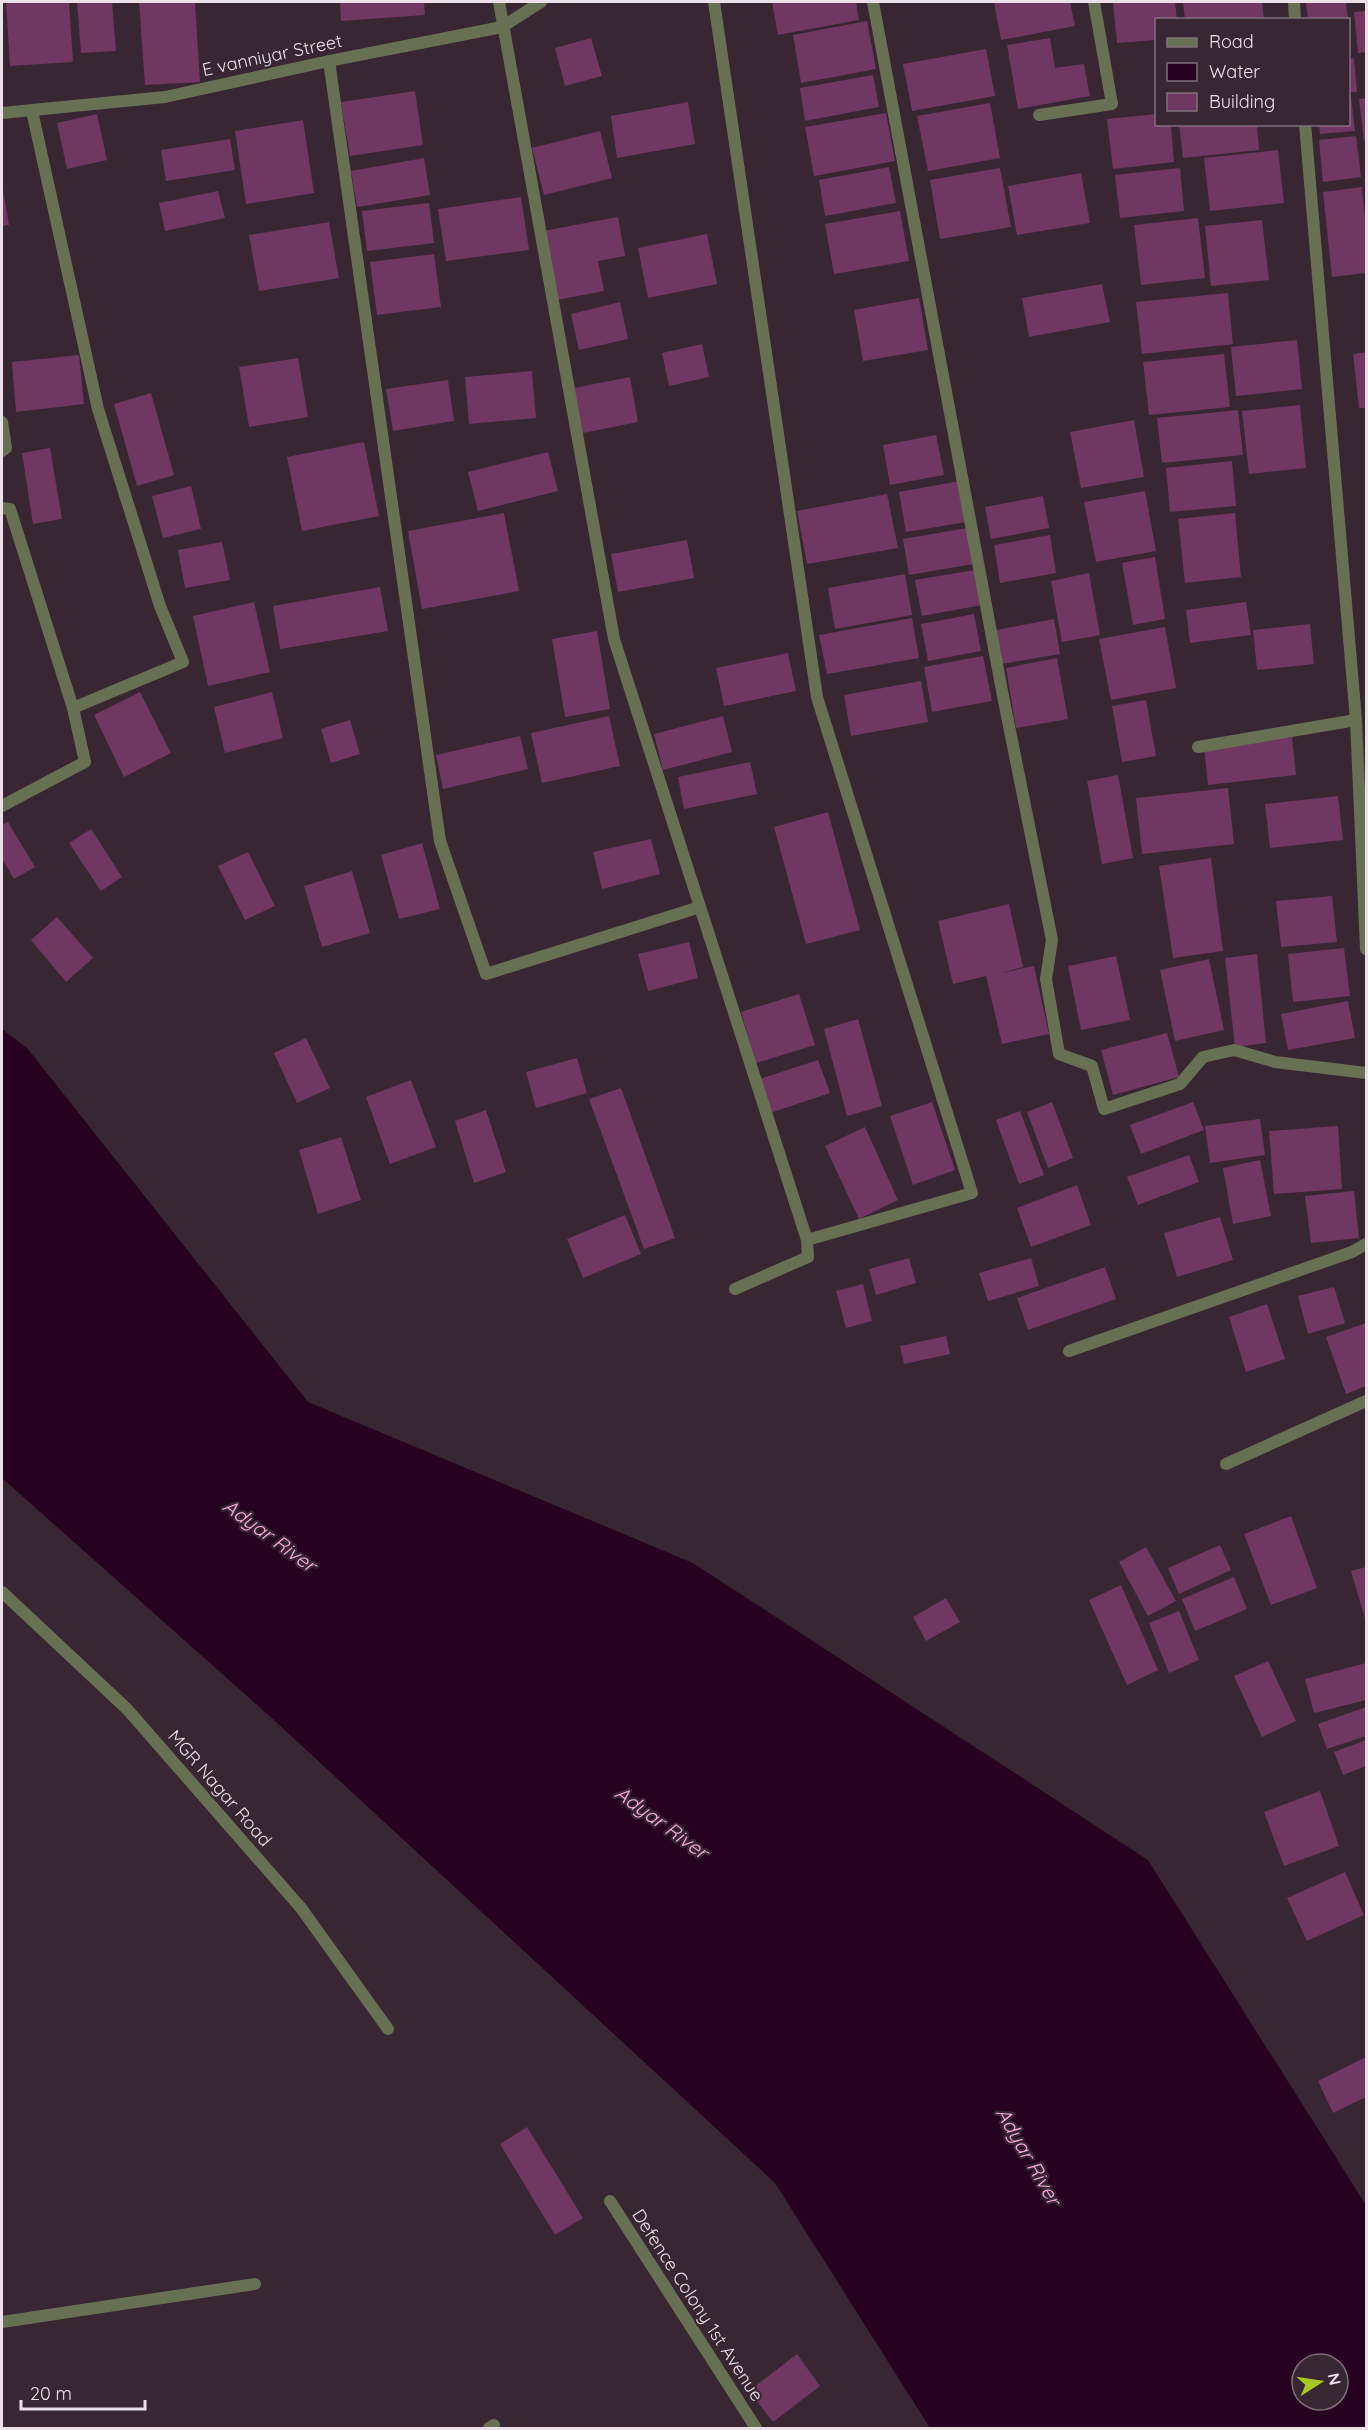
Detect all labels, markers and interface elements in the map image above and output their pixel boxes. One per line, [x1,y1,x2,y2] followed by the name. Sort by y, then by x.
[1155,18,1350,126] legend
[200,29,344,81] street label: E vanniyar Street
[1209,30,1254,53] text: Road
[1209,60,1260,83] text: Water
[1209,90,1275,113] text: Building
[219,1493,323,1578] water label: Adyar River
[163,1725,277,1851] street label: MGR Nagar Road
[611,1780,715,1865] water label: Adyar River
[991,2103,1068,2211] water label: Adyar River
[627,2205,769,2405] street label: Defence Colony 1st Avenue
[1290,2352,1350,2412] north arrow
[1324,2371,1346,2387] text: N
[21,2373,146,2411] scale bar
[30,2382,72,2405] text: 20 m

